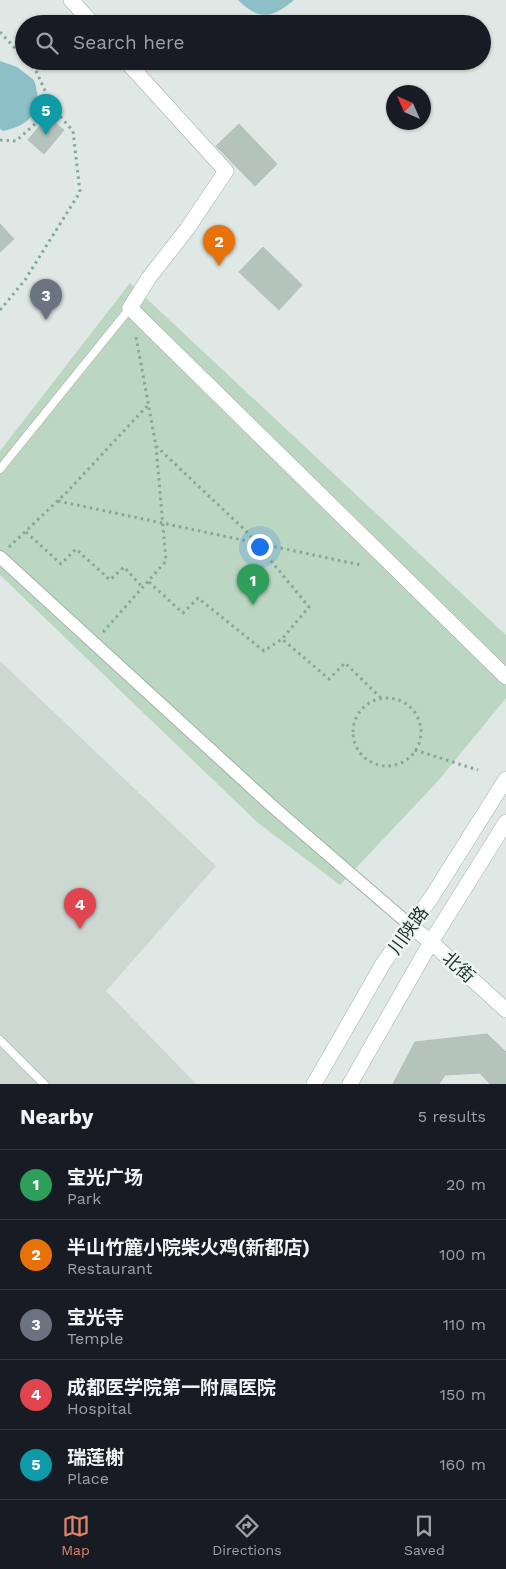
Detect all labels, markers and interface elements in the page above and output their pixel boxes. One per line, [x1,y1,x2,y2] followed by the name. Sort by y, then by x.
[15,15,491,70] search box
[33,29,61,57] icon: search
[73,31,184,54] text: Search here
[386,85,431,130] north arrow
[30,94,62,135] pin: 5
[203,225,235,266] pin: 2
[30,279,62,320] pin: 3
[247,534,273,560] your location
[237,564,269,605] pin: 1
[64,888,96,929] pin: 4
[384,902,432,958] street label: 川陕路
[439,947,479,987] street label: 北街
[20,1104,93,1129] text: Nearby
[418,1107,486,1126] text: 5 results
[67,1166,143,1189] text: 宝光广场
[33,1175,39,1194] text: 1
[446,1175,486,1194] text: 20 m
[67,1189,101,1208] text: Park
[67,1236,310,1259] text: 半山竹簏小院柴火鸡(新都店)
[31,1245,41,1264] text: 2
[439,1245,486,1264] text: 100 m
[67,1259,153,1278] text: Restaurant
[67,1306,124,1329] text: 宝光寺
[31,1315,41,1334] text: 3
[443,1315,486,1334] text: 110 m
[67,1329,124,1348] text: Temple
[67,1376,276,1399] text: 成都医学院第一附属医院
[31,1385,41,1404] text: 4
[440,1385,486,1404] text: 150 m
[67,1399,132,1418] text: Hospital
[67,1446,124,1469] text: 瑞莲榭
[31,1455,41,1474] text: 5
[439,1455,486,1474] text: 160 m
[67,1469,109,1488] text: Place
[61,1512,90,1558] tab: Map
[212,1512,282,1558] tab: Directions
[404,1512,445,1558] tab: Saved

